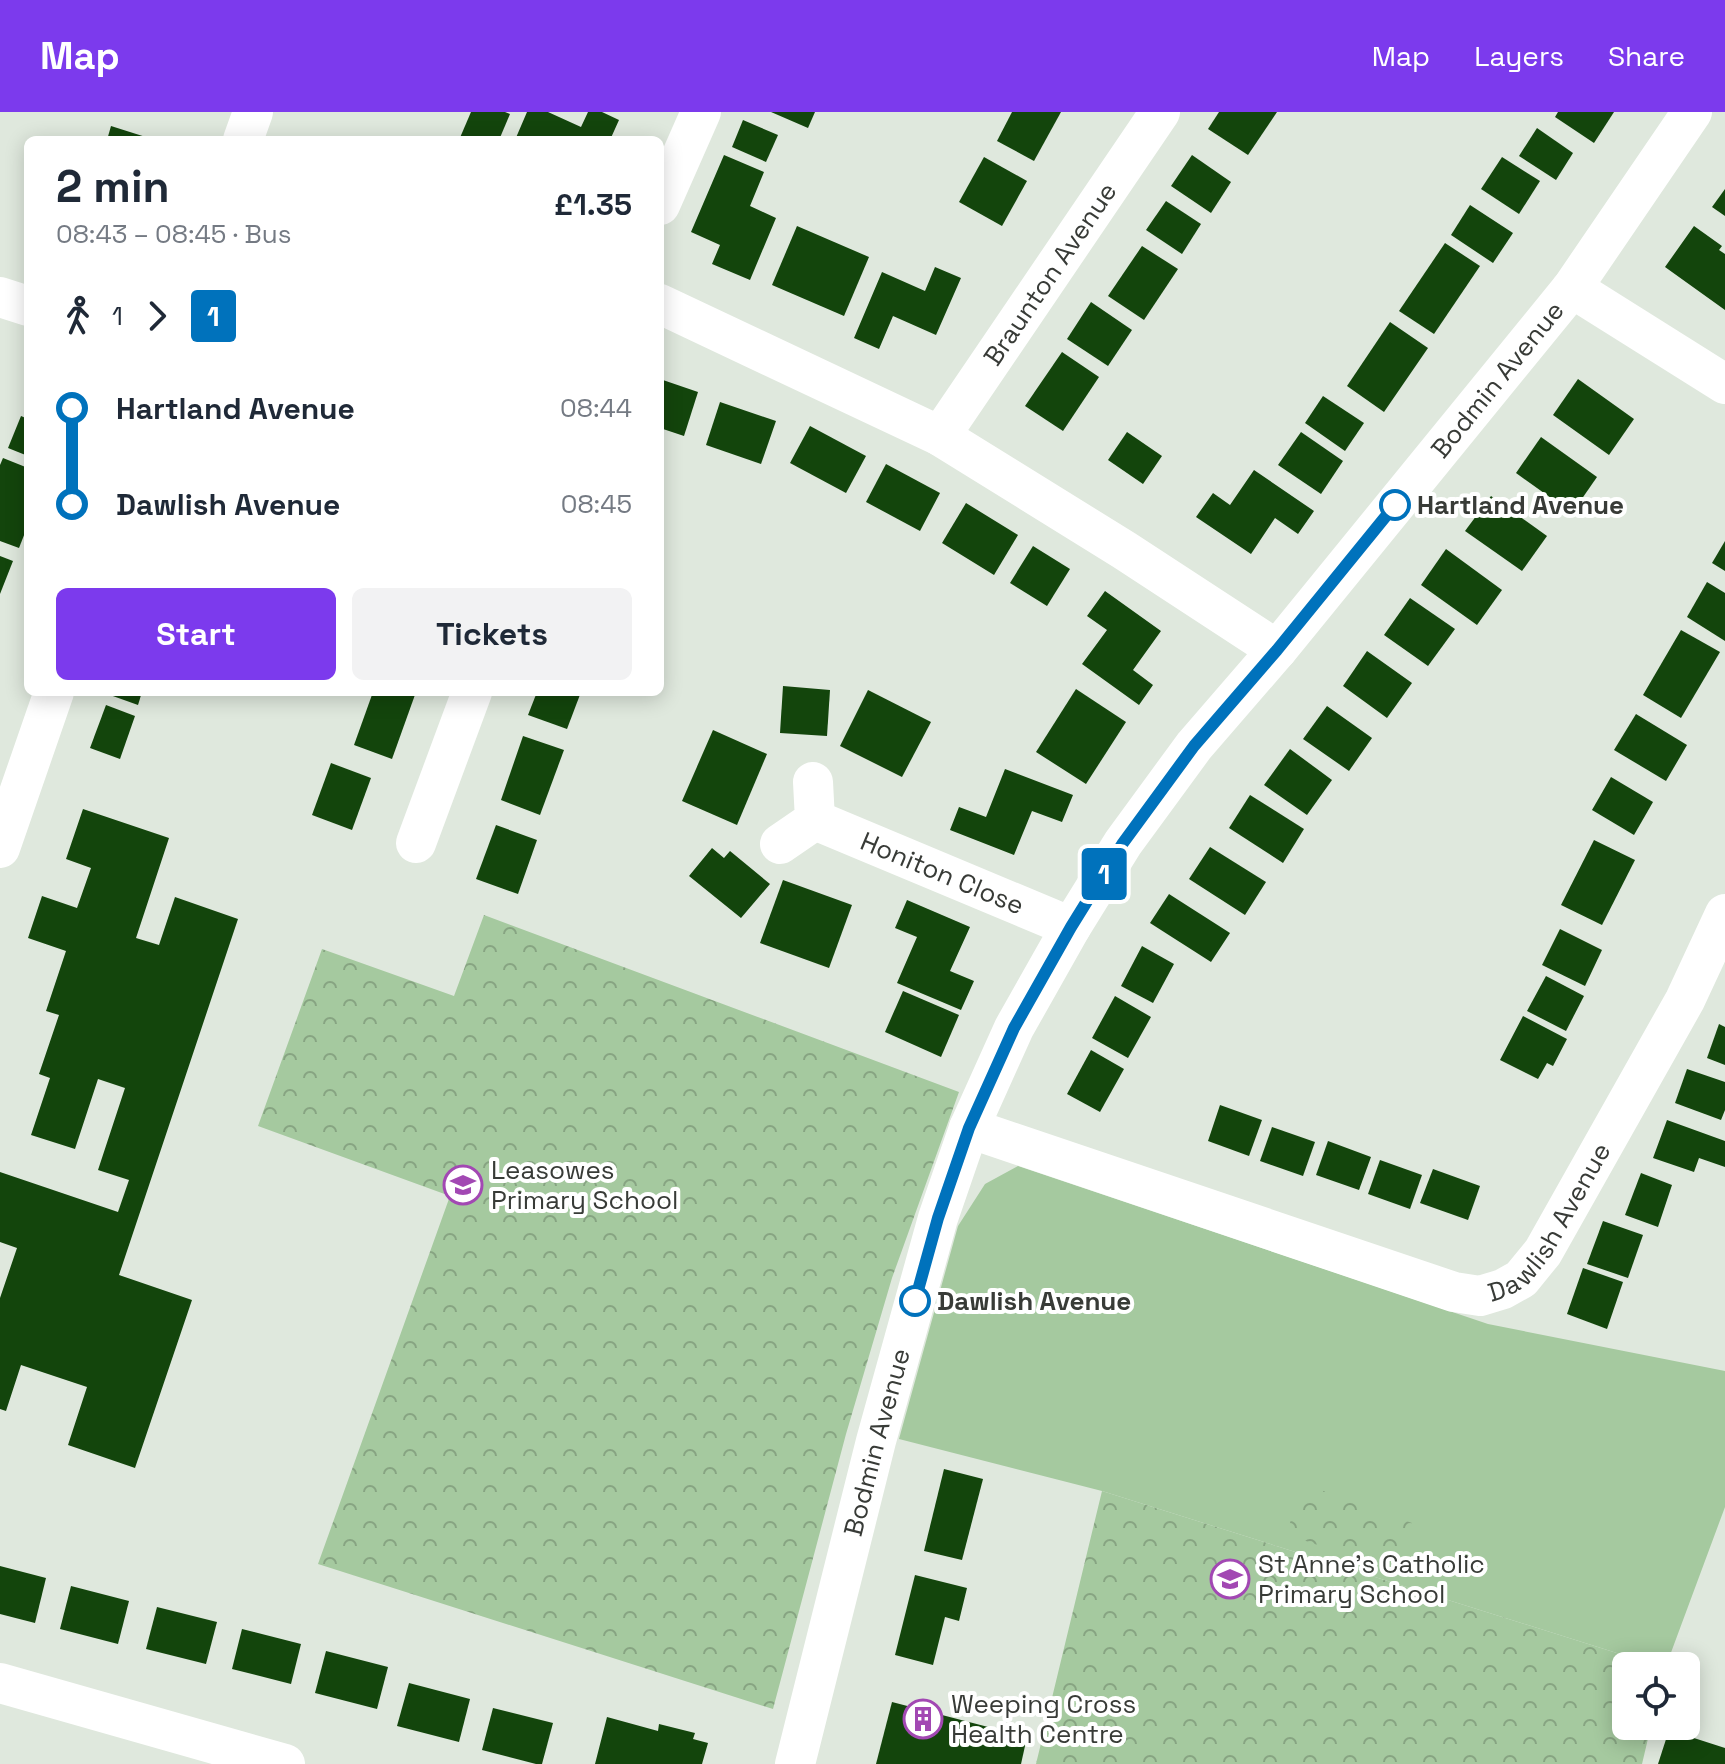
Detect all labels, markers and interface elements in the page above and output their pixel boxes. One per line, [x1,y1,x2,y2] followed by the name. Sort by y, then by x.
[40,32,120,80] text: Map
[1372,38,1430,74] text: Map
[1474,38,1564,74] text: Layers
[1608,38,1685,74] text: Share
[56,159,170,215] text: 2 min
[976,176,1124,372] street label: Braunton Avenue
[554,185,632,224] text: £1.35
[56,217,291,251] text: 08:43 – 08:45 · Bus
[56,294,100,338] icon: walk
[135,294,179,338] icon: forward
[1423,294,1571,465] street label: Bodmin Avenue
[207,298,220,334] text: 1
[112,299,123,333] text: 1
[116,389,355,428] text: Hartland Avenue
[560,391,632,425] text: 08:44
[116,485,340,524] text: Dawlish Avenue
[561,487,632,521] text: 08:45
[1417,488,1624,522] place label: Hartland Avenue
[1380,490,1410,520] marker: Hartland Avenue
[56,588,336,680] button: Start
[352,588,632,680] button: Tickets
[856,824,1029,922] street label: Honiton Close
[1078,848,1130,900] line badge: 1
[1098,856,1110,892] text: 1
[1484,1137,1618,1310] street label: Dawlish Avenue
[491,1153,678,1217] place label: Leasowes Primary School
[442,1164,484,1206] school or university icon: Leasowes Primary School
[937,1284,1131,1318] place label: Dawlish Avenue
[900,1286,930,1316] marker: Dawlish Avenue
[836,1344,918,1540] street label: Bodmin Avenue
[1258,1547,1485,1611] place label: St Anne's Catholic Primary School
[1209,1558,1251,1600] school or university icon: St Anne's Catholic Primary School
[1612,1652,1700,1740] map controls
[1612,1652,1700,1740] button: locate
[951,1687,1136,1751] place label: Weeping Cross Health Centre
[902,1698,944,1740] building icon: Weeping Cross Health Centre

